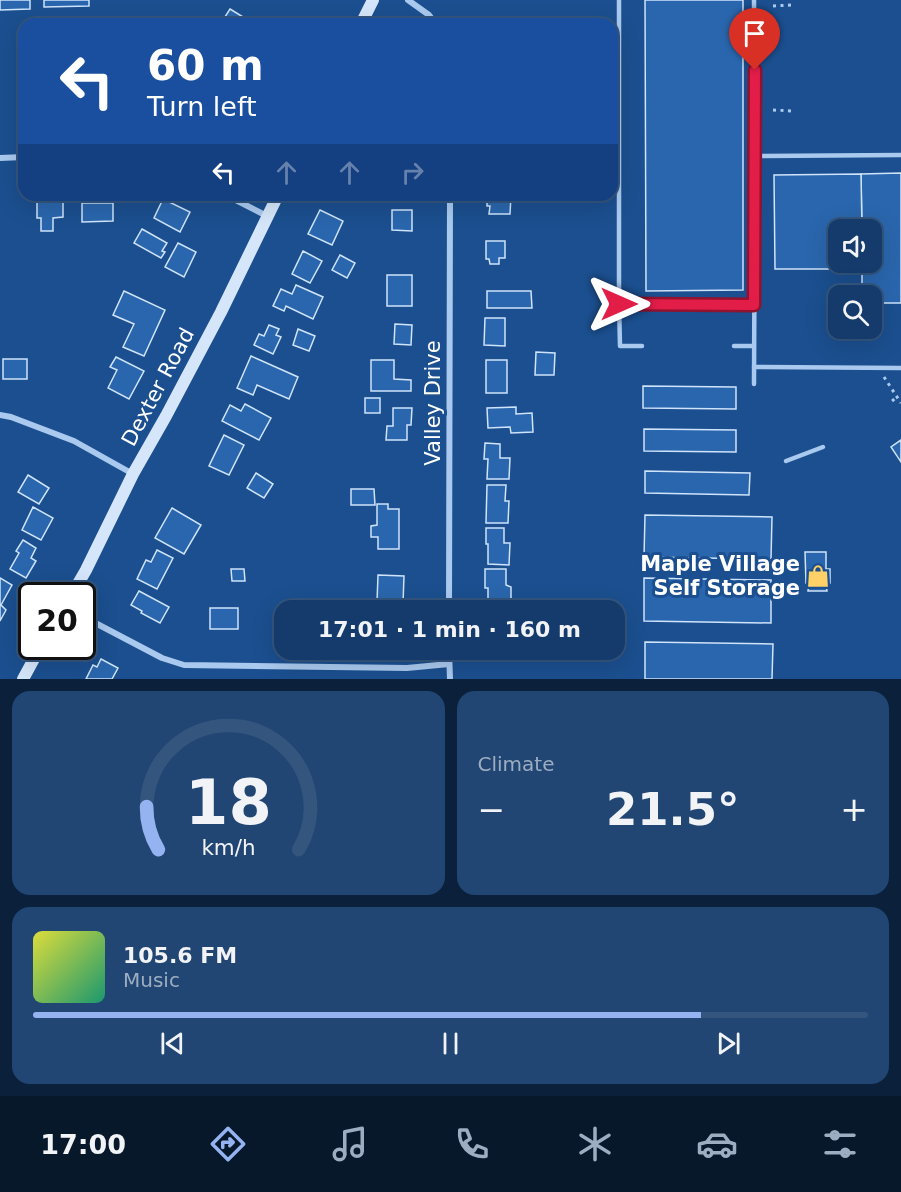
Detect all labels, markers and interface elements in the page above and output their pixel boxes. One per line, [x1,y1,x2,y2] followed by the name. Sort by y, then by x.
[729,8,780,70] pin
[738,17,771,50] icon: arrive
[147,41,264,90] text: 60 m
[48,42,126,120] icon: left
[147,91,257,122] text: Turn left
[207,156,240,189] icon: left
[270,156,303,189] icon: ahead
[333,156,366,189] icon: ahead
[396,156,429,189] icon: right
[828,219,882,339] map controls
[828,219,882,273] button: sound
[587,272,651,336] position arrow
[828,285,882,339] button: search
[117,324,199,450] street label: Dexter Road
[421,340,445,466] street label: Valley Drive
[640,552,800,600] place label: Maple Village Self Storage
[805,563,831,589] shop icon: Maple Village Self Storage
[18,582,96,660] speed limit sign: 20
[318,617,581,642] text: 17:01 · 1 min · 160 m
[478,752,554,776] text: Climate
[185,766,272,839] text: 18
[606,783,740,836] text: 21.5°
[478,790,505,829] text: −
[840,790,868,829] text: +
[201,835,255,860] text: km/h
[123,943,237,968] text: 105.6 FM
[123,968,180,992] text: Music
[156,1027,189,1060] icon: previous
[434,1027,467,1060] icon: pause
[712,1027,745,1060] icon: next
[207,1123,249,1165] icon: directions
[329,1123,371,1165] icon: music
[451,1123,493,1165] icon: phone
[574,1123,616,1165] icon: climate
[696,1123,738,1165] icon: car
[819,1123,861,1165] icon: filters
[40,1129,126,1160] text: 17:00

